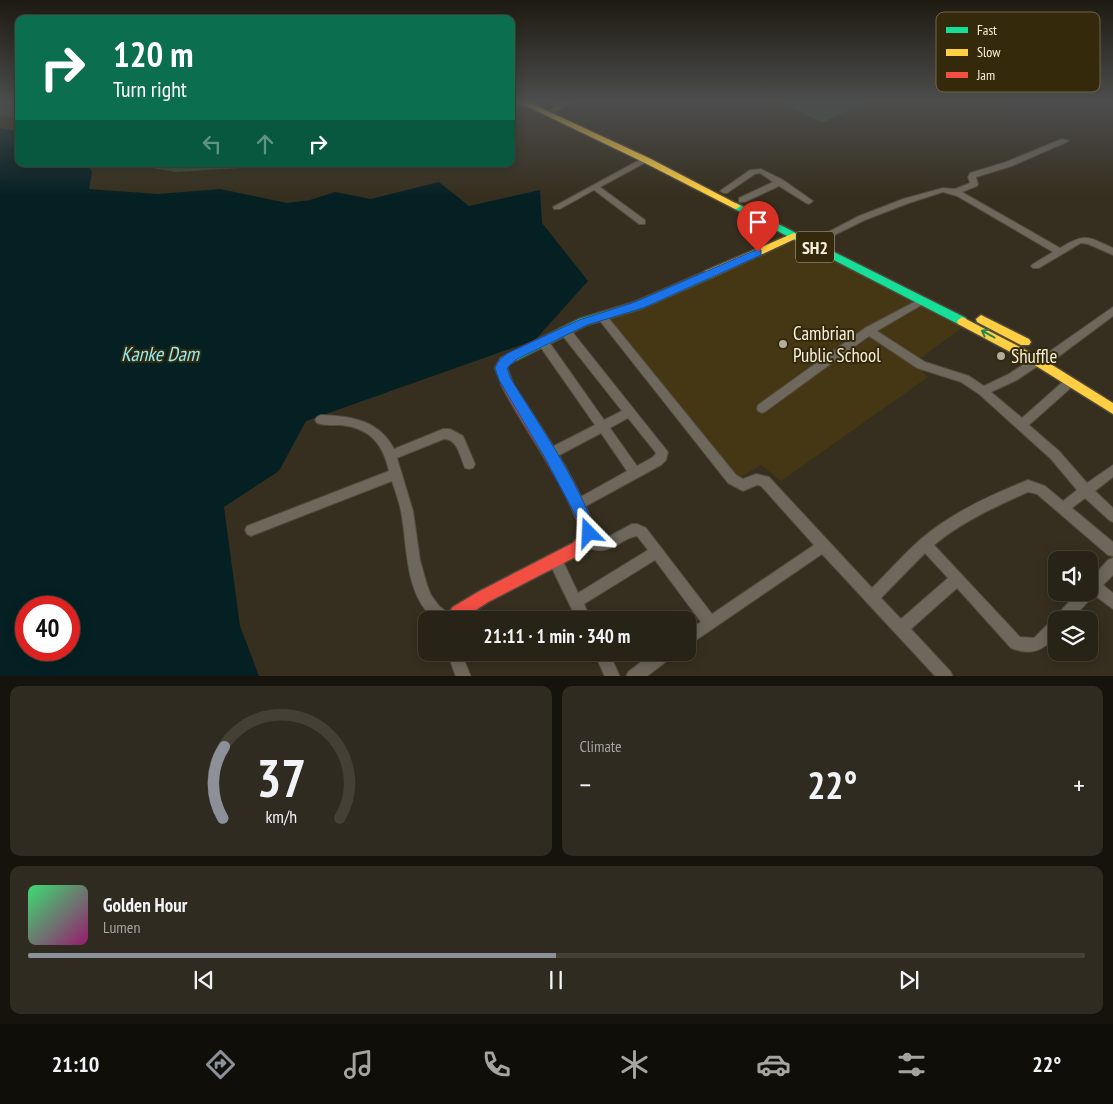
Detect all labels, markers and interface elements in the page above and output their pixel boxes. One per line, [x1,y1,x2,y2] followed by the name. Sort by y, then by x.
[936,12,1100,92] legend
[977,21,997,39] text: Fast
[113,31,194,77] text: 120 m
[30,35,95,100] icon: right
[977,43,1001,61] text: Slow
[976,66,995,84] text: Jam
[113,75,187,103] text: Turn right
[198,130,226,158] icon: left
[251,130,279,158] icon: ahead
[304,130,332,158] icon: right
[737,201,779,252] pin
[744,208,772,236] icon: arrive
[796,232,834,262] road number: SH2
[793,321,881,367] place label: Cambrian Public School
[980,329,995,339] one-way arrow
[777,338,789,350] marker: Cambrian Public School
[121,341,200,367] water label: Kanke Dam
[1011,344,1058,368] place label: Shuffle
[995,350,1007,362] marker: Shuffle
[562,506,614,558] position arrow
[1048,551,1098,661] map controls
[1048,551,1098,601] button: sound
[15,596,80,661] speed limit sign: 40
[1048,611,1098,661] button: layers
[484,624,630,648] text: 21:11 · 1 min · 340 m
[580,736,622,756] text: Climate
[256,744,306,811] text: 37
[807,760,857,809] text: 22°
[580,766,591,803] text: −
[1073,766,1085,803] text: +
[265,805,297,828] text: km/h
[103,893,187,917] text: Golden Hour
[103,917,140,937] text: Lumen
[190,966,218,994] icon: previous
[542,966,570,994] icon: pause
[895,966,923,994] icon: next
[203,1047,238,1082] icon: directions
[341,1047,376,1082] icon: music
[479,1047,514,1082] icon: phone
[617,1047,652,1082] icon: climate
[756,1047,791,1082] icon: car
[894,1047,929,1082] icon: filters
[52,1050,99,1078] text: 21:10
[1032,1050,1061,1078] text: 22°

